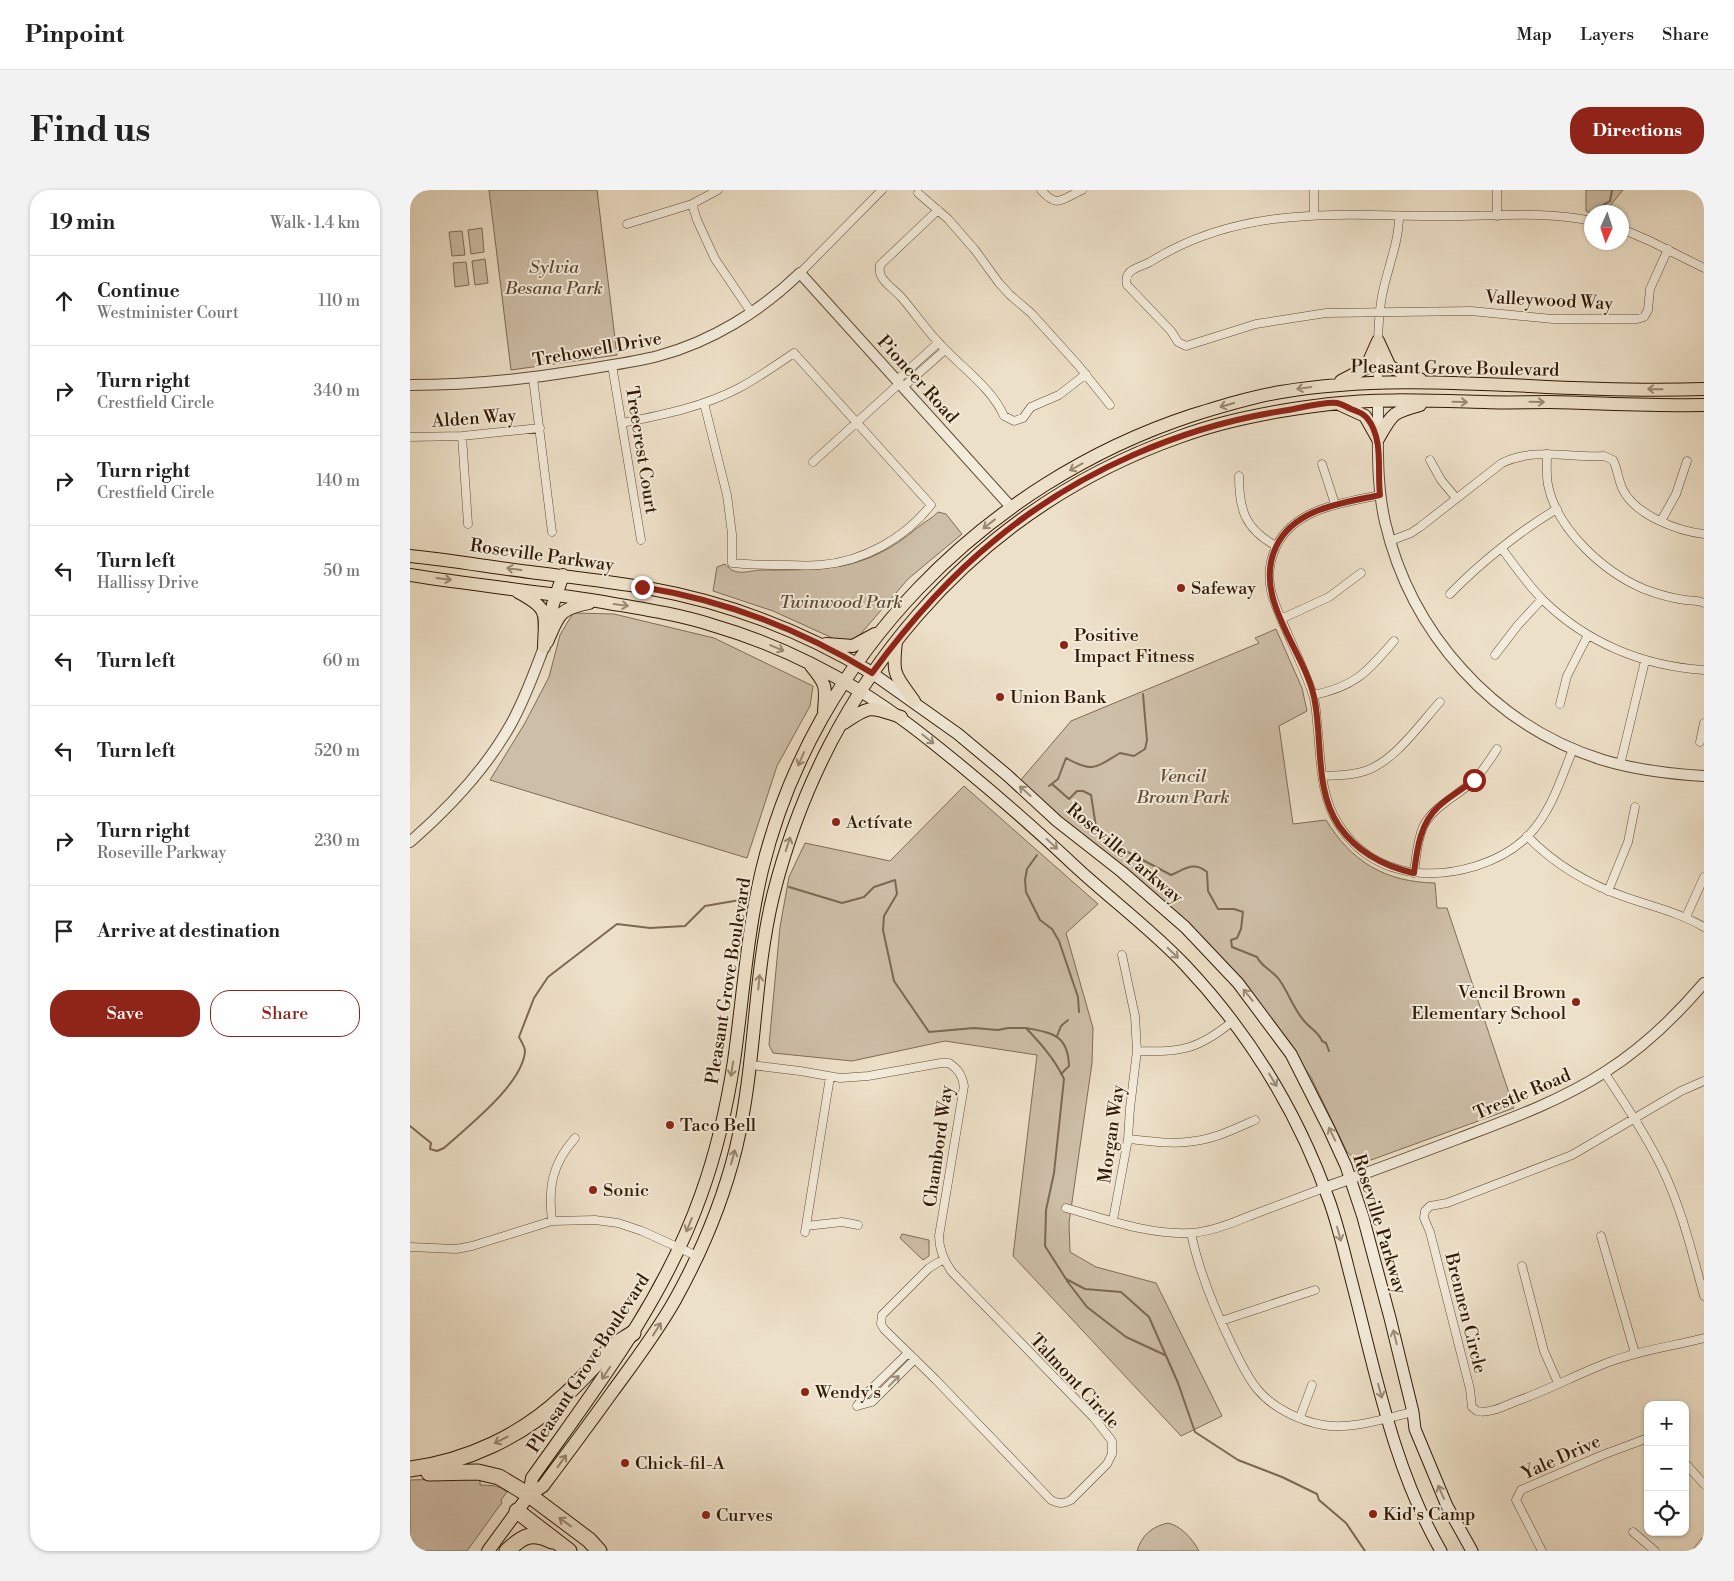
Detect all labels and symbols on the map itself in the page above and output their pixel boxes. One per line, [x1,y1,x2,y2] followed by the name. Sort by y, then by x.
[1584,205,1629,250] north arrow
[504,256,603,300] park label: Sylvia Besana Park
[1483,286,1614,315] street label: Valleywood Way
[531,327,663,372] street label: Trehowell Drive
[872,331,964,429] street label: Pioneer Road
[1350,355,1560,382] street label: Pleasant Grove Boulevard
[1297,384,1313,394] one-way arrow
[1648,384,1664,394] one-way arrow
[620,385,663,516] street label: Treecrest Court
[1452,397,1468,406] one-way arrow
[1528,397,1545,407] one-way arrow
[1220,400,1236,410] one-way arrow
[430,404,517,433] street label: Alden Way
[1068,462,1083,472] one-way arrow
[983,519,996,530] one-way arrow
[468,534,616,577] street label: Roseville Parkway
[507,564,523,574] one-way arrow
[435,574,451,584] one-way arrow
[631,576,654,599] route end
[1191,577,1256,600] place label: Safeway
[1175,582,1187,594] marker: Safeway
[779,591,903,614] park label: Twinwood Park
[613,600,629,610] one-way arrow
[1074,624,1195,668] place label: Positive Impact Fitness
[1058,639,1070,651] marker: Positive Impact Fitness
[769,644,784,654] one-way arrow
[1010,686,1108,709] place label: Union Bank
[994,691,1006,703] marker: Union Bank
[922,734,935,745] one-way arrow
[796,751,806,766] one-way arrow
[1135,765,1230,809] park label: Vencil Brown Park
[1463,769,1486,792] route start
[1019,785,1032,797] one-way arrow
[1062,798,1188,909] street label: Roseville Parkway
[845,811,913,834] place label: Actívate
[830,816,842,828] marker: Actívate
[784,836,794,852] one-way arrow
[1046,838,1059,850] one-way arrow
[701,875,756,1086] street label: Pleasant Grove Boulevard
[1166,947,1179,959] one-way arrow
[754,974,764,990] one-way arrow
[1411,981,1567,1025] place label: Vencil Brown Elementary School
[1242,989,1253,1002] one-way arrow
[1570,996,1582,1008] marker: Vencil Brown Elementary School
[727,1061,737,1077] one-way arrow
[1470,1063,1575,1125] street label: Trestle Road
[1269,1073,1279,1087] one-way arrow
[919,1083,958,1208] street label: Chambord Way
[1093,1083,1130,1185] street label: Morgan Way
[680,1114,757,1137] place label: Taco Bell
[664,1119,676,1131] marker: Taco Bell
[1327,1127,1336,1142] one-way arrow
[729,1150,738,1166] one-way arrow
[1347,1151,1412,1297] street label: Roseville Parkway
[603,1179,649,1202] place label: Sonic
[587,1184,599,1196] marker: Sonic
[684,1217,693,1232] one-way arrow
[1335,1226,1345,1242] one-way arrow
[1439,1249,1492,1376] street label: Brennen Circle
[522,1269,655,1457] street label: Pleasant Grove Boulevard
[652,1322,663,1336] one-way arrow
[1025,1329,1125,1434] street label: Talmont Circle
[1390,1330,1399,1346] one-way arrow
[601,1366,611,1380] one-way arrow
[887,1375,900,1387] one-way arrow
[814,1381,881,1404] place label: Wendy's
[1376,1383,1386,1399] one-way arrow
[799,1386,811,1398] marker: Wendy's
[1517,1430,1604,1485] street label: Yale Drive
[494,1435,509,1445] one-way arrow
[635,1452,726,1475] place label: Chick-fil-A
[557,1454,567,1468] one-way arrow
[619,1457,631,1469] marker: Chick-fil-A
[1436,1485,1446,1500] one-way arrow
[1383,1503,1475,1526] place label: Kid's Camp
[716,1504,773,1527] place label: Curves
[1367,1508,1379,1520] marker: Kid's Camp
[700,1509,712,1521] marker: Curves
[558,1517,572,1527] one-way arrow

